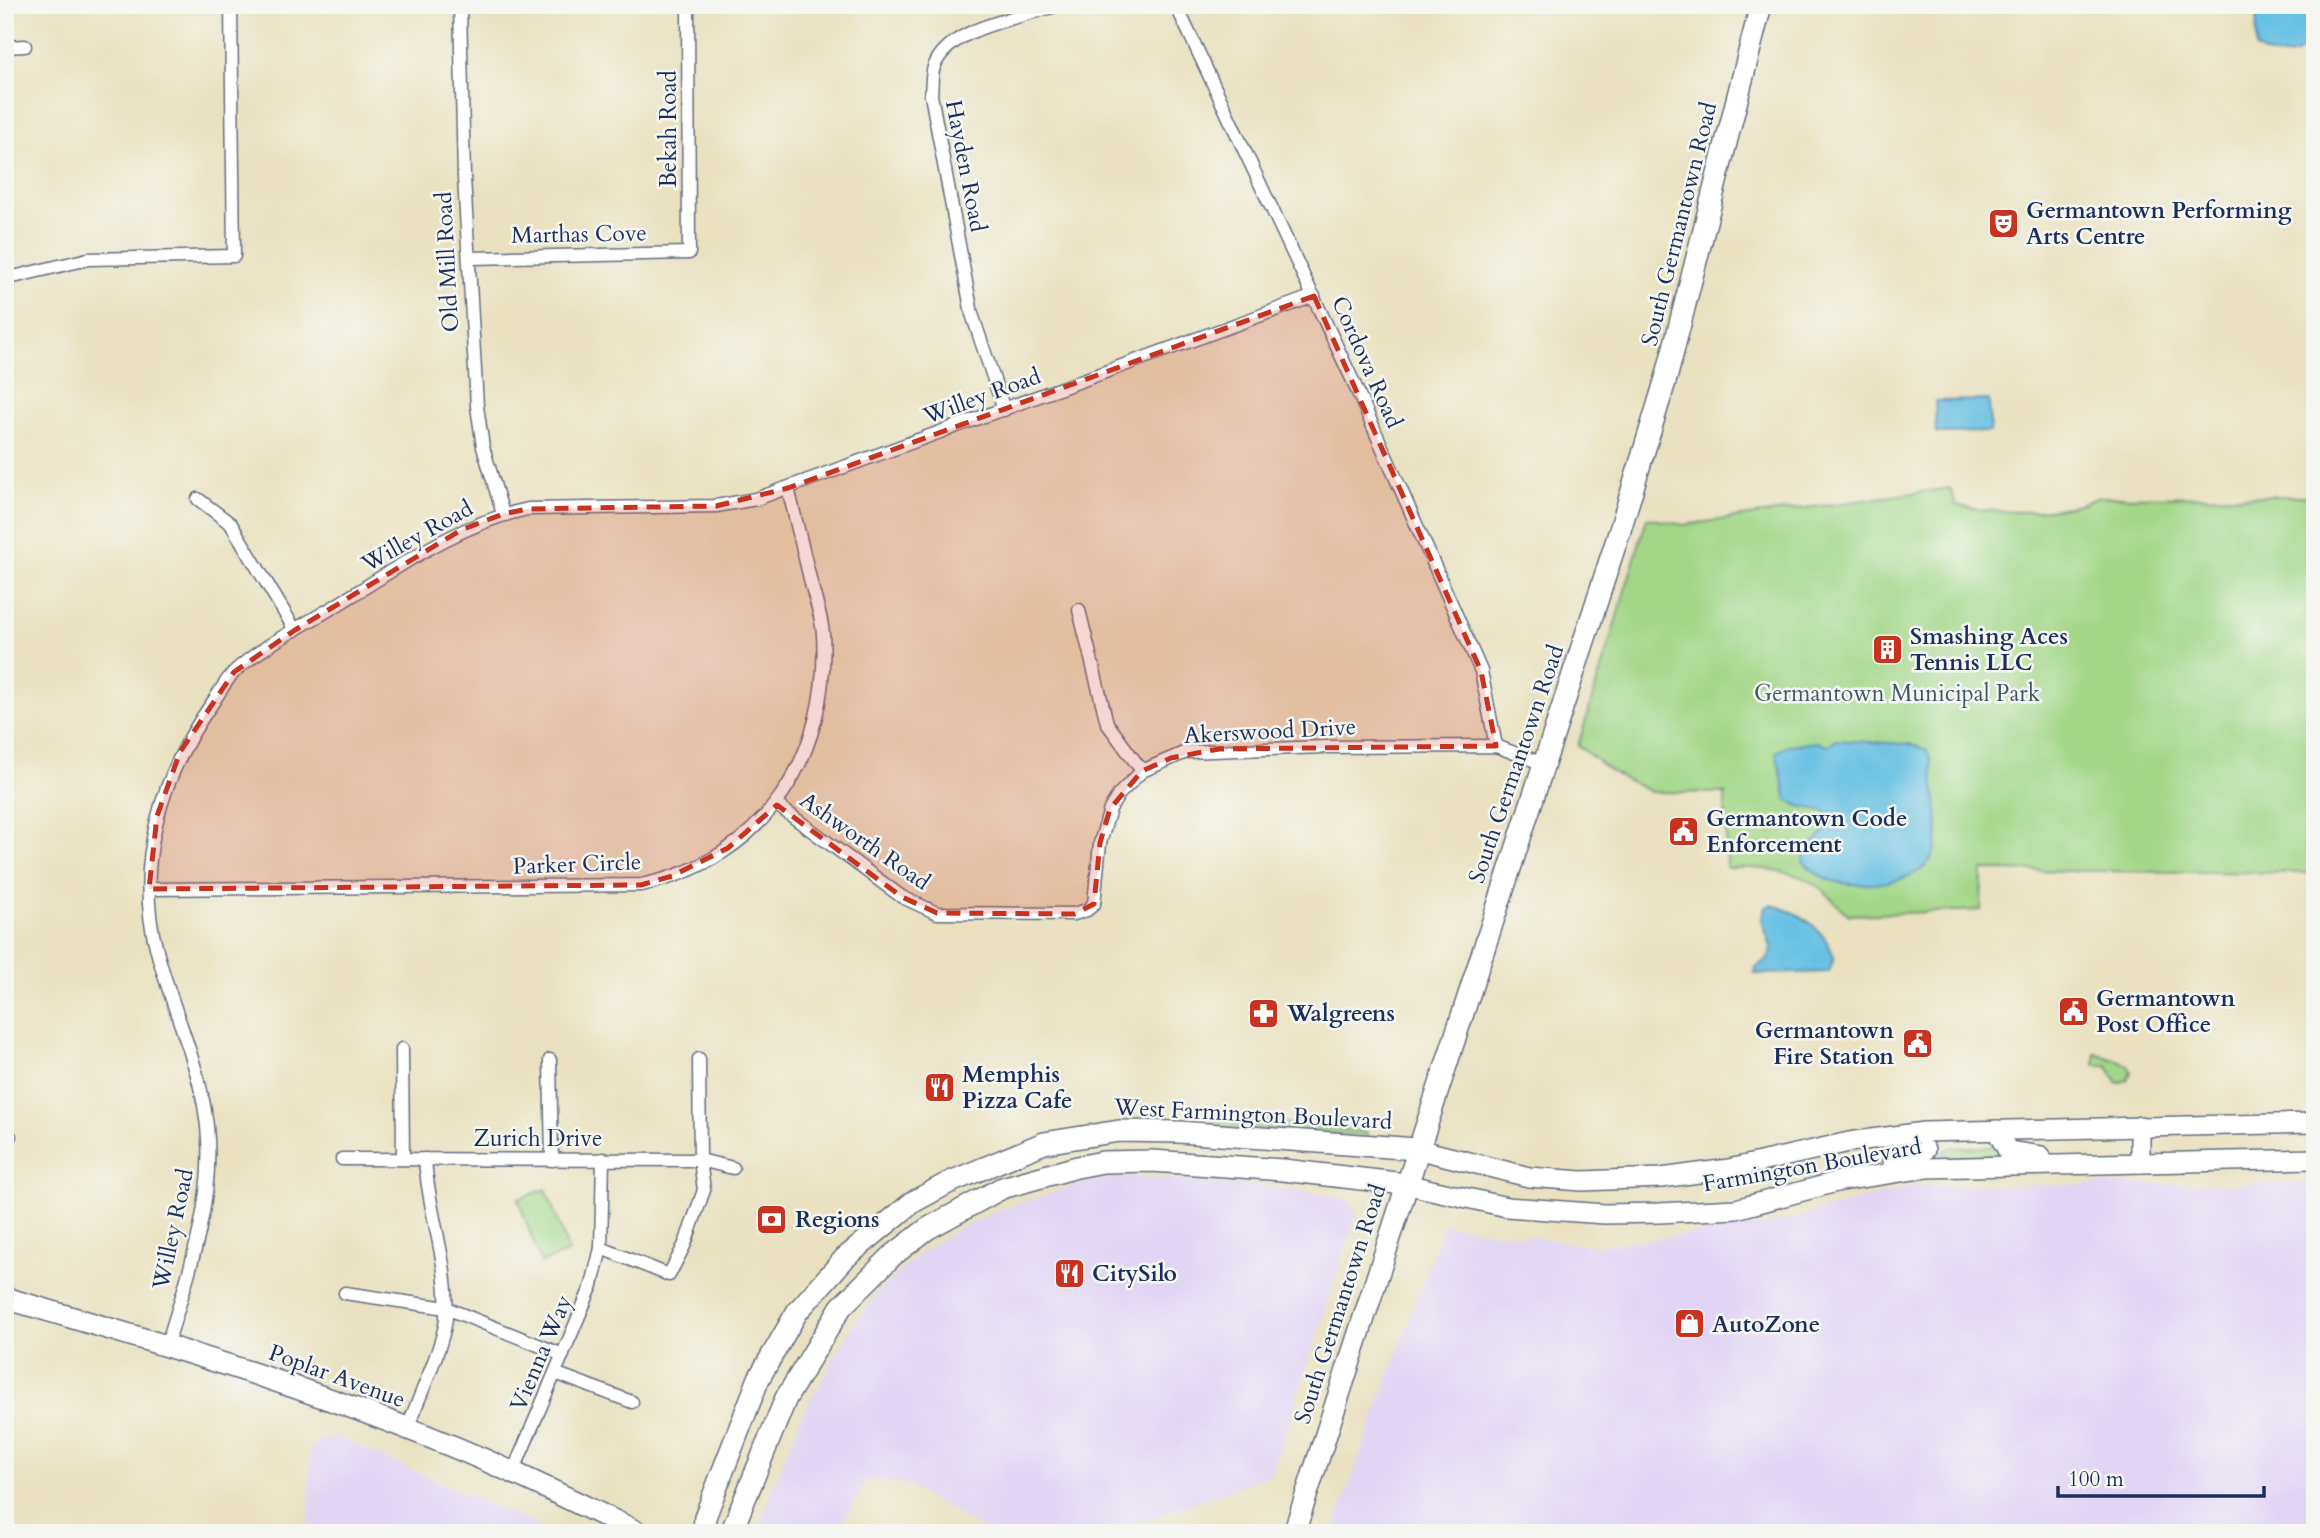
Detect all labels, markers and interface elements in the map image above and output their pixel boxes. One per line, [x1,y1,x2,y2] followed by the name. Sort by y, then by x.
[653,69,684,188] street label: Bekah Road
[938,97,994,235] street label: Hayden Road
[1634,98,1724,349] street label: South Germantown Road
[428,190,466,333] street label: Old Mill Road
[2026,195,2292,252] place label: Germantown Performing Arts Centre
[1986,206,2020,240] theatre icon: Germantown Performing Arts Centre
[511,217,647,251] street label: Marthas Cove
[1324,291,1410,434] street label: Cordova Road
[918,360,1046,432] street label: Willey Road
[355,492,479,580] street label: Willey Road
[1910,621,2068,678] place label: Smashing Aces Tennis LLC
[1870,632,1904,666] building icon: Smashing Aces Tennis LLC
[1461,640,1572,887] street label: South Germantown Road
[1754,678,2041,709] park label: Germantown Municipal Park
[1183,711,1357,751] street label: Akerswood Drive
[794,785,937,898] street label: Ashworth Road
[1706,803,1907,860] place label: Germantown Code Enforcement
[1666,814,1700,848] public building icon: Germantown Code Enforcement
[512,846,642,882] street label: Parker Circle
[2096,983,2236,1040] place label: Germantown Post Office
[2056,994,2090,1028] public building icon: Germantown Post Office
[1247,996,1281,1030] pharmacy icon: Walgreens
[1286,998,1395,1029] place label: Walgreens
[1755,1015,1894,1072] place label: Germantown Fire Station
[1900,1026,1934,1060] public building icon: Germantown Fire Station
[962,1059,1073,1116] place label: Memphis Pizza Cafe
[922,1070,956,1104] restaurant icon: Memphis Pizza Cafe
[1112,1091,1394,1137] street label: West Farmington Boulevard
[474,1123,602,1154] street label: Zurich Drive
[1700,1130,1924,1199] street label: Farmington Boulevard
[145,1165,201,1293] street label: Willey Road
[1287,1180,1394,1428] street label: South Germantown Road
[755,1202,789,1236] bank icon: Regions
[795,1204,879,1235] place label: Regions
[1052,1256,1086,1290] restaurant icon: CitySilo
[1092,1258,1177,1289] place label: CitySilo
[503,1290,579,1416] street label: Vienna Way
[1672,1307,1706,1341] shop icon: AutoZone
[1712,1309,1820,1340] place label: AutoZone
[264,1337,410,1415] street label: Poplar Avenue
[2058,1454,2264,1498] scale bar
[2068,1465,2124,1494] text: 100 m

